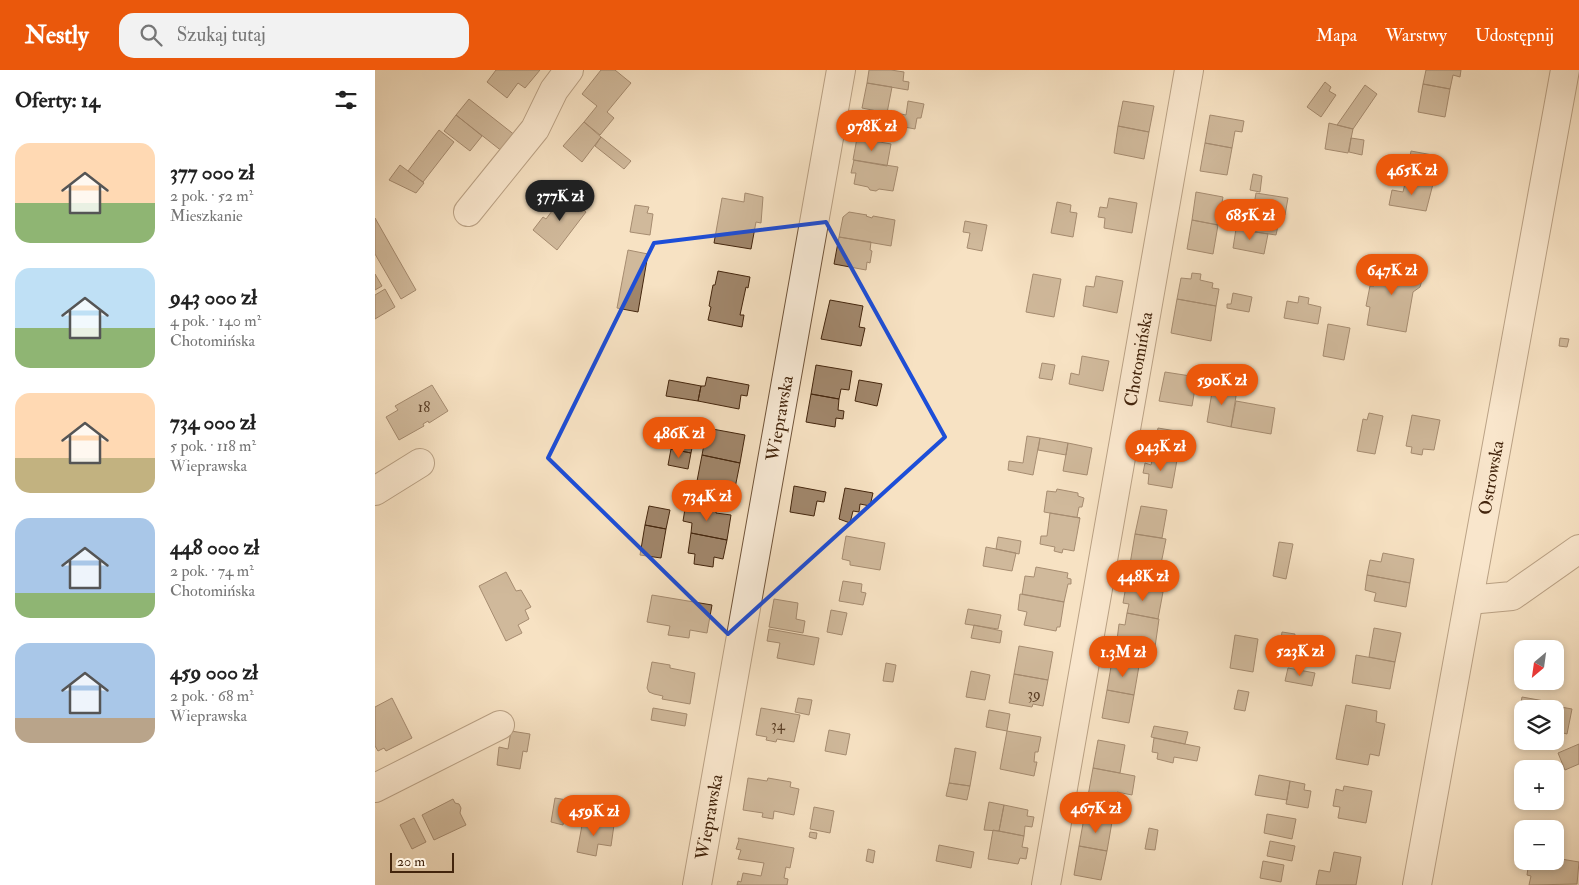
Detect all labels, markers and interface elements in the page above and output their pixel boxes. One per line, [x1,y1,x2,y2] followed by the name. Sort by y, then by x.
[119,13,469,58] search box
[25,20,89,51] text: Nestly
[137,21,165,49] icon: search
[177,23,266,47] text: Szukaj tutaj
[1316,24,1357,47] text: Mapa
[1385,24,1447,47] text: Warstwy
[1475,24,1554,47] text: Udostępnij
[332,86,360,114] icon: filters
[15,87,100,114] text: Oferty: 14
[826,109,918,152] pin: 978K zł
[847,116,897,136] text: 978K zł
[1366,154,1458,196] pin: 465K zł
[170,159,254,186] text: 377 000 zł
[1387,160,1437,180] text: 465K zł
[55,163,115,223] icon: home
[514,180,606,222] pin: 377K zł
[170,186,253,206] text: 2 pok. · 52 m²
[536,186,584,206] text: 377K zł
[1204,198,1296,241] pin: 685K zł
[1226,205,1275,225] text: 685K zł
[170,206,243,226] text: Mieszkanie
[1346,254,1438,296] pin: 647K zł
[1367,260,1417,280] text: 647K zł
[170,284,257,311] text: 943 000 zł
[55,288,115,348] icon: home
[1119,309,1158,408] street label: Chotomińska
[170,311,261,331] text: 4 pok. · 140 m²
[170,331,255,351] text: Chotomińska
[1176,364,1268,406] pin: 590K zł
[1197,370,1247,390] text: 590K zł
[760,373,798,464] street label: Wieprawska
[418,398,430,417] house number: 18
[170,409,256,436] text: 734 000 zł
[55,413,115,473] icon: home
[633,416,725,459] pin: 486K zł
[654,423,704,443] text: 486K zł
[1115,430,1207,472] pin: 943K zł
[170,436,256,456] text: 5 pok. · 118 m²
[1136,436,1186,456] text: 943K zł
[1473,438,1509,517] street label: Ostrowska
[170,456,247,476] text: Wieprawska
[661,480,753,522] pin: 734K zł
[683,486,731,506] text: 734K zł
[170,534,259,561] text: 448 000 zł
[55,538,115,598] icon: home
[1097,560,1189,602] pin: 448K zł
[170,561,254,581] text: 2 pok. · 74 m²
[1117,566,1169,586] text: 448K zł
[170,581,255,601] text: Chotomińska
[1254,634,1346,677] pin: 523K zł
[1077,636,1169,678] pin: 1.3M zł
[1514,640,1564,690] north arrow
[1514,640,1564,870] map controls
[1276,641,1324,661] text: 523K zł
[1100,642,1146,662] text: 1.3M zł
[170,659,258,686] text: 459 000 zł
[55,663,115,723] icon: home
[1027,685,1041,704] house number: 39
[170,686,254,706] text: 2 pok. · 68 m²
[1514,700,1564,750] button: layers
[170,706,247,726] text: Wieprawska
[771,716,786,735] house number: 34
[1514,760,1564,810] button: +
[690,772,728,863] street label: Wieprawska
[1050,792,1142,834] pin: 467K zł
[548,794,640,837] pin: 459K zł
[1071,798,1121,818] text: 467K zł
[569,801,619,821] text: 459K zł
[1514,820,1564,870] button: −
[390,850,454,873] scale bar
[397,853,425,870] text: 20 m

